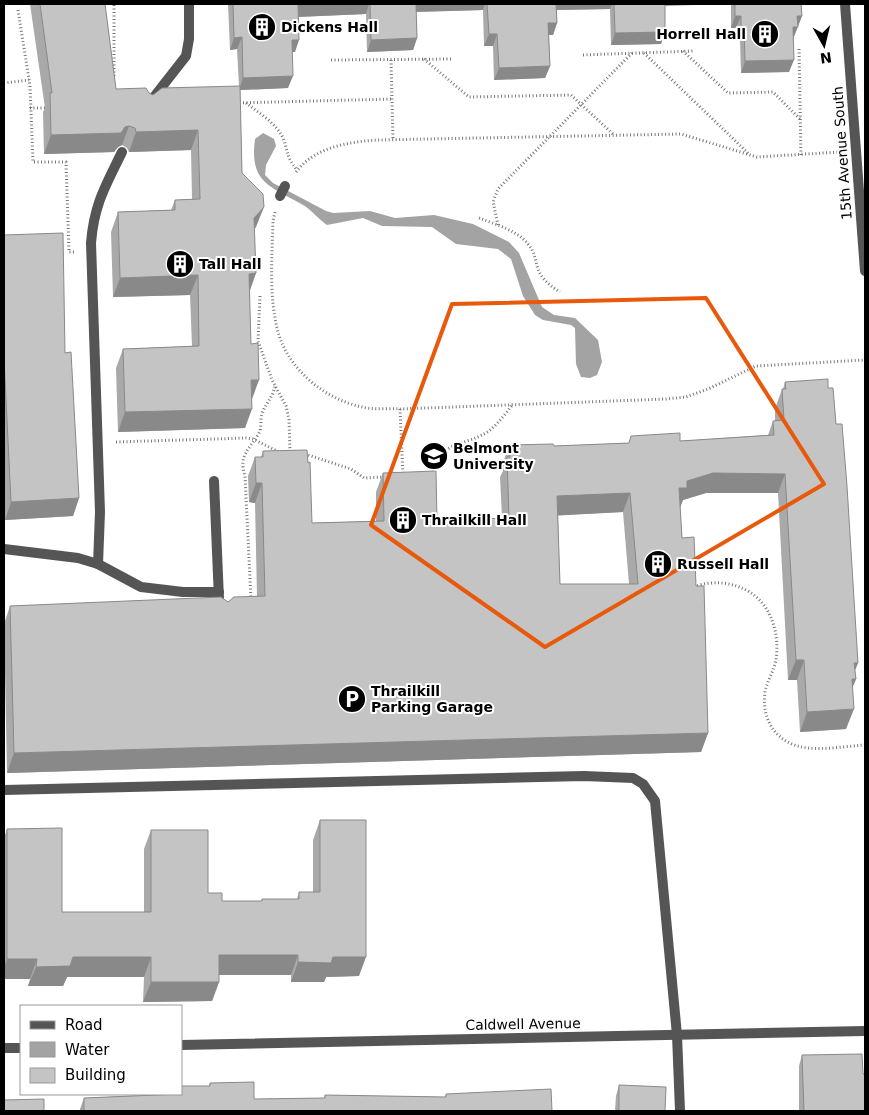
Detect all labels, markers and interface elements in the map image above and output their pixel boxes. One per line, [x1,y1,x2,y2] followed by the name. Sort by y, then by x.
[247,12,277,42] building icon: Dickens Hall
[281,19,378,35] place label: Dickens Hall
[750,19,780,49] building icon: Horrell Hall
[799,20,849,70] north arrow
[656,26,746,42] place label: Horrell Hall
[819,49,833,67] text: N
[829,86,855,220] street label: 15th Avenue South
[165,249,195,279] building icon: Tall Hall
[199,256,261,272] place label: Tall Hall
[453,440,534,472] place label: Belmont University
[419,441,449,471] school or university icon: Belmont University
[388,505,418,535] building icon: Thrailkill Hall
[422,512,527,528] place label: Thrailkill Hall
[643,549,673,579] building icon: Russell Hall
[677,556,769,572] place label: Russell Hall
[371,683,493,715] place label: Thrailkill Parking Garage
[337,684,367,714] parking icon: Thrailkill Parking Garage
[20,1005,182,1095] legend
[465,1015,581,1033] street label: Caldwell Avenue
[65,1016,103,1034] text: Road
[65,1041,110,1059] text: Water
[65,1066,126,1084] text: Building

